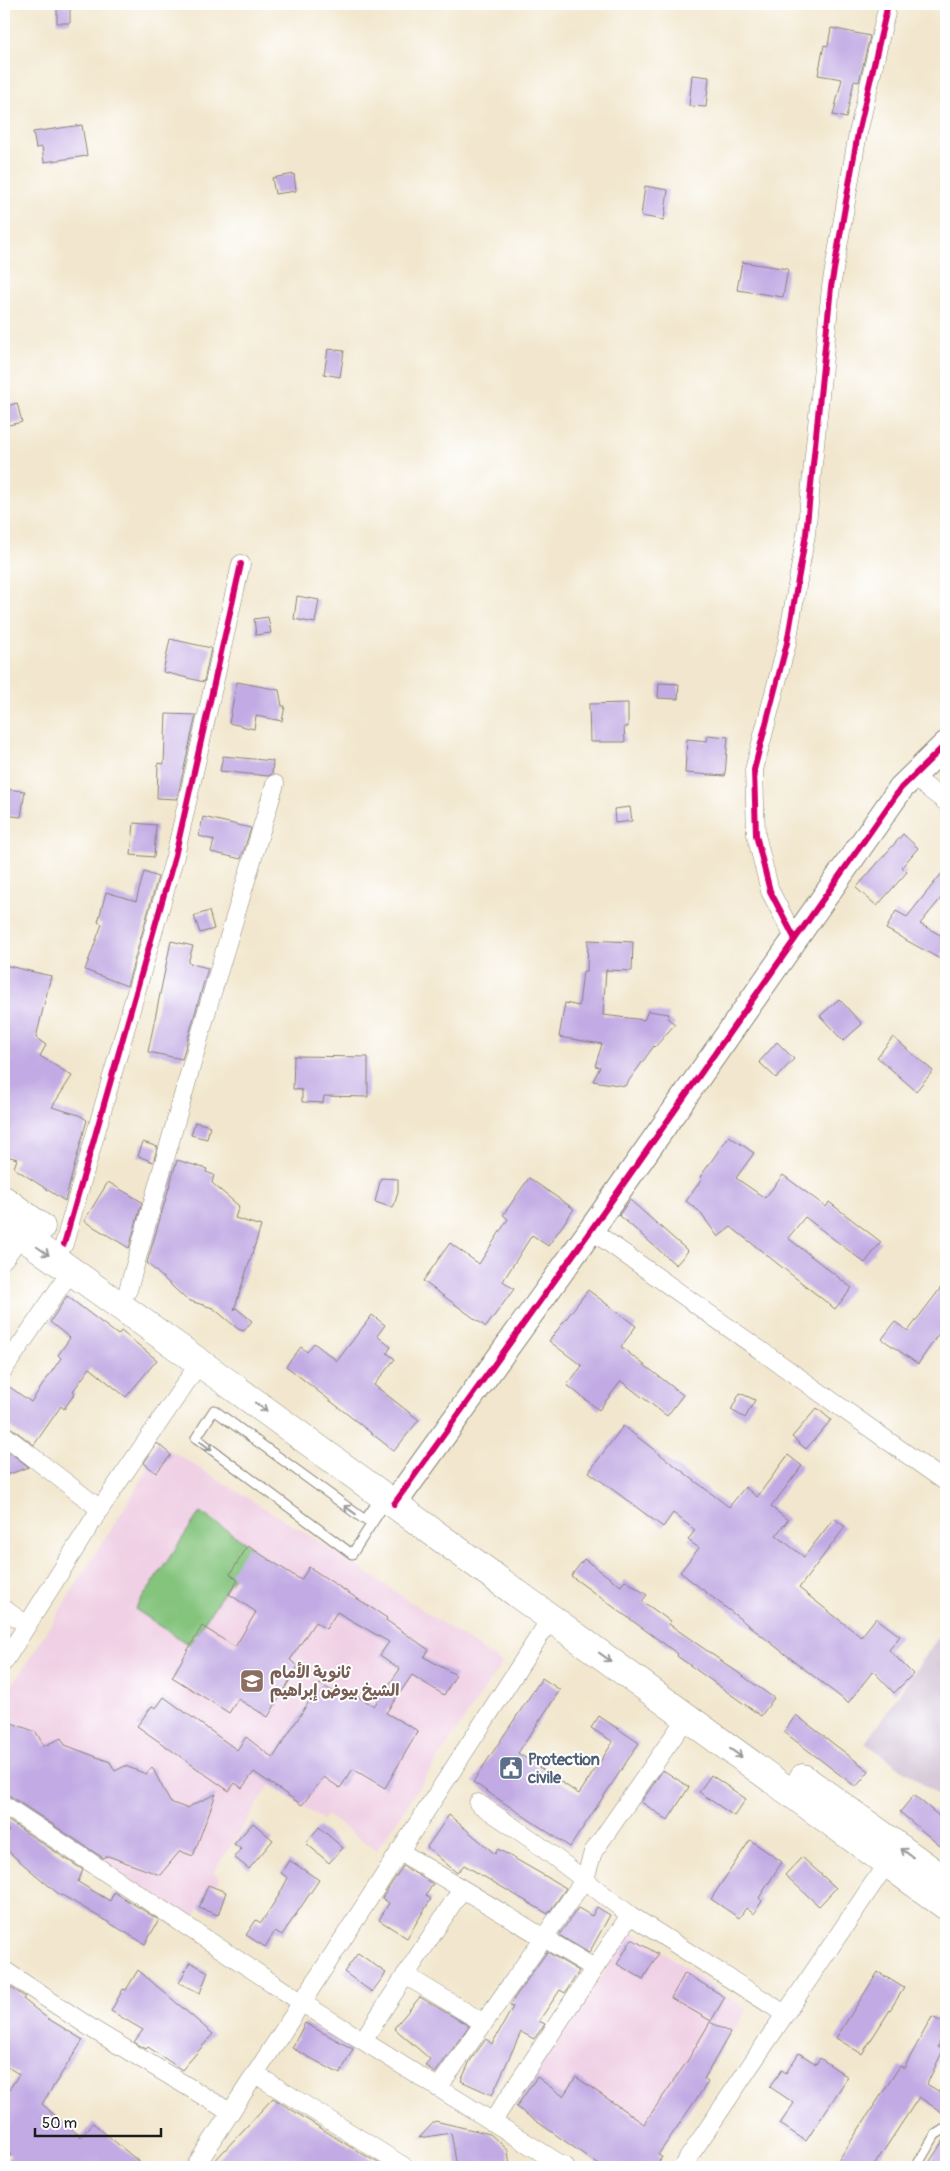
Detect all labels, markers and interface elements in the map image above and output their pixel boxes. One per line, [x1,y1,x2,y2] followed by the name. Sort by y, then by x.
[36,1246,50,1256] one-way arrow
[254,1402,268,1412] one-way arrow
[199,1440,212,1451] one-way arrow
[343,1505,357,1515] one-way arrow
[598,1652,612,1662] one-way arrow
[270,1661,399,1703] place label: ثانوية الأمام الشيخ بيوض إبراهيم
[239,1668,265,1694] school or university icon: ثانوية الأمام الشيخ بيوض إبراهيم
[729,1748,743,1758] one-way arrow
[527,1750,600,1788] place label: Protection civile
[498,1755,524,1781] public building icon: Protection civile
[901,1847,914,1858] one-way arrow
[35,2106,161,2138] scale bar
[42,2114,77,2133] text: 50 m

